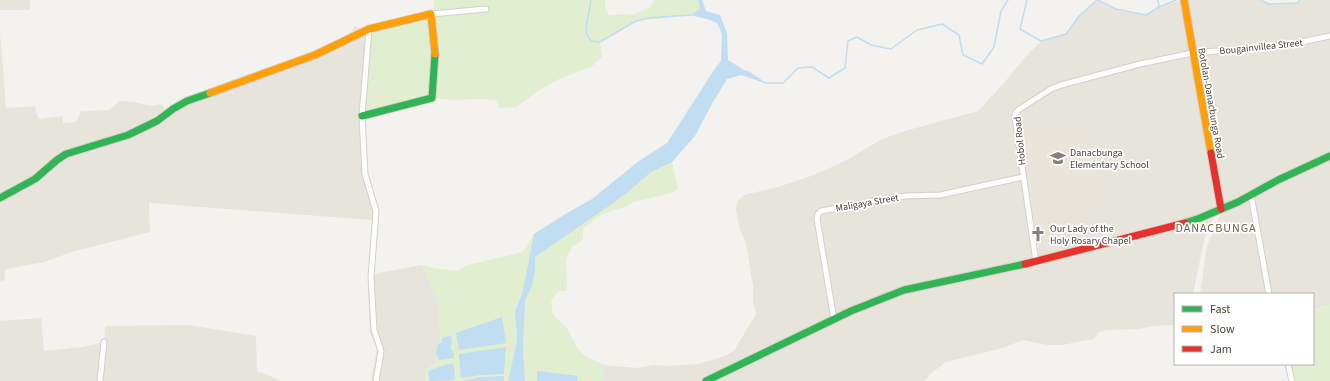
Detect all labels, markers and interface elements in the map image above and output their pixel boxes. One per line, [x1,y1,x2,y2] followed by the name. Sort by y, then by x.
[1219,36,1304,58] street label: Bougainvillea Street
[1194,47,1228,160] street label: Botolan-Danacbunga Road
[1010,116,1030,166] street label: Hobol Road
[1070,146,1149,172] place label: Danacbunga Elementary School
[1049,149,1067,167] school or university icon: Danacbunga Elementary School
[835,190,900,215] street label: Maligaya Street
[1175,220,1257,237] district label: DANACBUNGA
[1050,222,1131,248] place label: Our Lady of the Holy Rosary Chapel
[1029,225,1047,243] church icon: Our Lady of the Holy Rosary Chapel
[1174,293,1314,365] legend
[1210,301,1230,318] text: Fast
[1210,321,1235,338] text: Slow
[1210,341,1232,358] text: Jam

